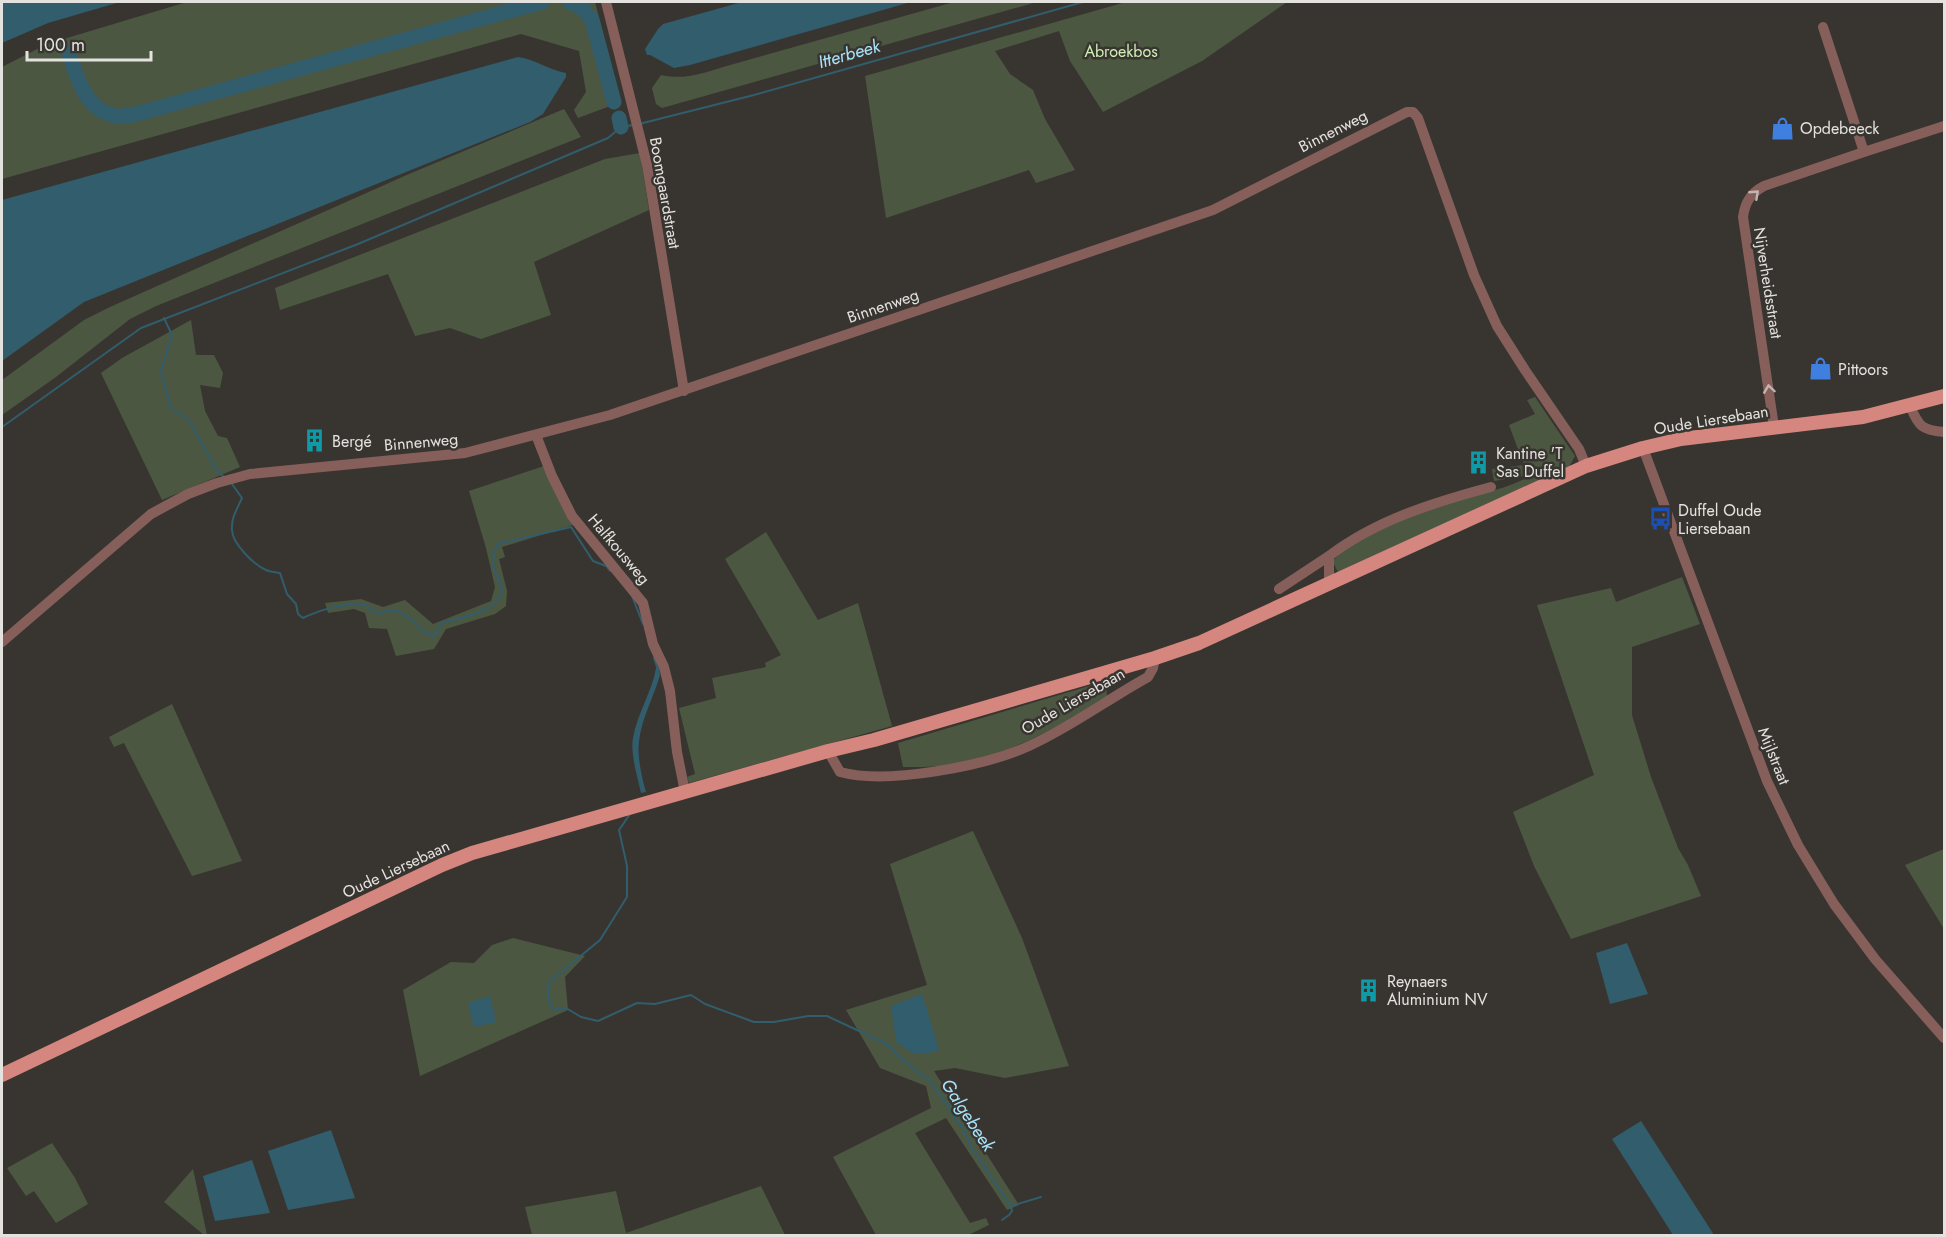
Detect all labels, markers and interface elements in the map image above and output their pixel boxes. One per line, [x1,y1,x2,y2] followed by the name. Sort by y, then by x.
[27,24,152,62] scale bar
[36,32,85,58] text: 100 m
[815,32,884,75] water label: Itterbeek
[1084,40,1158,63] park label: Abroekbos
[1295,104,1371,158] street label: Binnenweg
[1769,115,1795,141] shop icon: Opdebeeck
[1800,117,1880,140] place label: Opdebeeck
[644,135,686,251] street label: Boomgaardstraat
[1748,190,1758,201] one-way arrow
[1748,226,1788,340] street label: Nijverheidsstraat
[844,283,922,329] street label: Binnenweg
[1807,356,1833,382] shop icon: Pittoors
[1838,358,1888,381] place label: Pittoors
[1764,385,1776,394] one-way arrow
[1652,400,1770,440] street label: Oude Liersebaan
[383,427,459,457] street label: Binnenweg
[301,428,327,454] building icon: Bergé
[332,430,372,453] place label: Bergé
[1496,442,1564,483] place label: Kantine 'T Sas Duffel
[1465,449,1491,475] building icon: Kantine 'T Sas Duffel
[1678,499,1762,540] place label: Duffel Oude Liersebaan
[1647,506,1673,532] bus stop icon: Duffel Oude Liersebaan
[583,509,655,589] street label: Halfkousweg
[1017,662,1129,740] street label: Oude Liersebaan
[1752,724,1796,788] street label: Mijlstraat
[339,834,453,904] street label: Oude Liersebaan
[1387,970,1488,1011] place label: Reynaers Aluminium NV
[1356,977,1382,1003] building icon: Reynaers Aluminium NV
[935,1073,1002,1158] water label: Galgebeek

